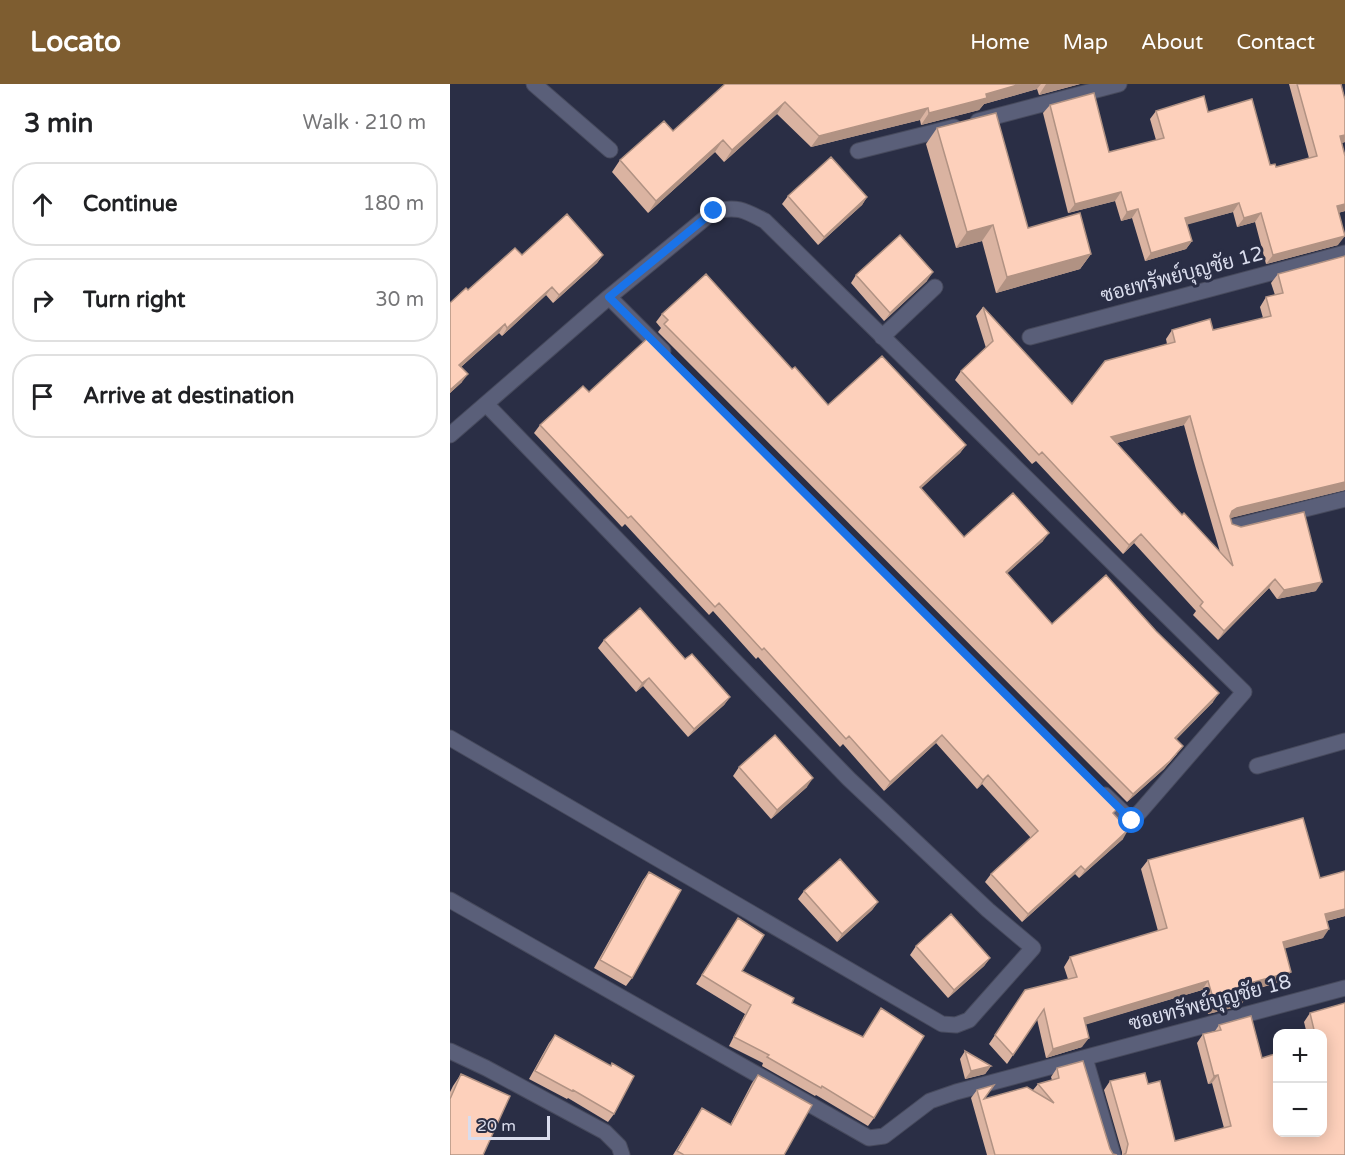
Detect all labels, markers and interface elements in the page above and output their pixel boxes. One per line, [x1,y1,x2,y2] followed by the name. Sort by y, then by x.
[30,25,121,59] text: Locato
[970,30,1030,55] text: Home
[1063,30,1108,55] text: Map
[1141,30,1203,55] text: About
[1236,30,1315,55] text: Contact
[24,108,93,139] text: 3 min
[303,111,426,135] text: Walk · 210 m
[26,188,59,221] icon: ahead
[83,191,178,217] text: Continue
[363,192,424,216] text: 180 m
[700,197,726,223] route end
[1097,239,1266,309] street label: ซอยทรัพย์บุญชัย 12
[26,284,59,317] icon: right
[83,287,185,313] text: Turn right
[375,288,424,312] text: 30 m
[26,380,59,413] icon: arrive
[83,383,294,409] text: Arrive at destination
[1118,807,1144,833] route start
[1125,967,1294,1037] street label: ซอยทรัพย์บุญชัย 18
[1273,1029,1327,1137] map controls
[1273,1029,1327,1083] button: +
[1273,1083,1327,1137] button: −
[468,1113,550,1140] scale bar
[477,1116,516,1136] text: 20 m

